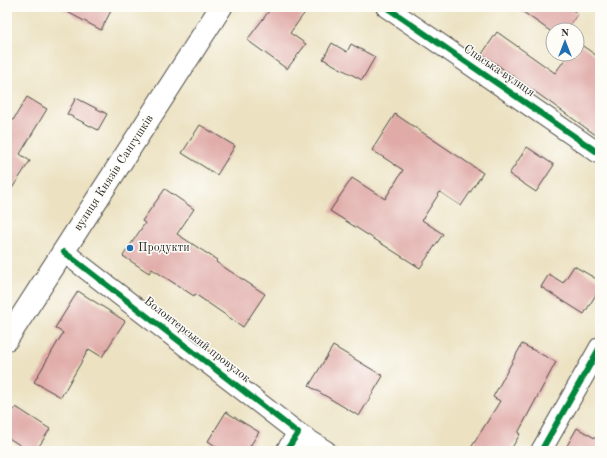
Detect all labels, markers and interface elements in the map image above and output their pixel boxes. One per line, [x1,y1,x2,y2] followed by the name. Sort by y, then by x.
[545,22,585,62] north arrow
[561,28,570,39] text: N
[461,43,537,99] street label: Спаська вулиця
[71,112,156,233] street label: вулиця Князів Сангушків
[138,242,190,254] place label: Продукти
[125,243,135,253] marker: Продукти
[142,295,252,385] street label: Волонтерський провулок

